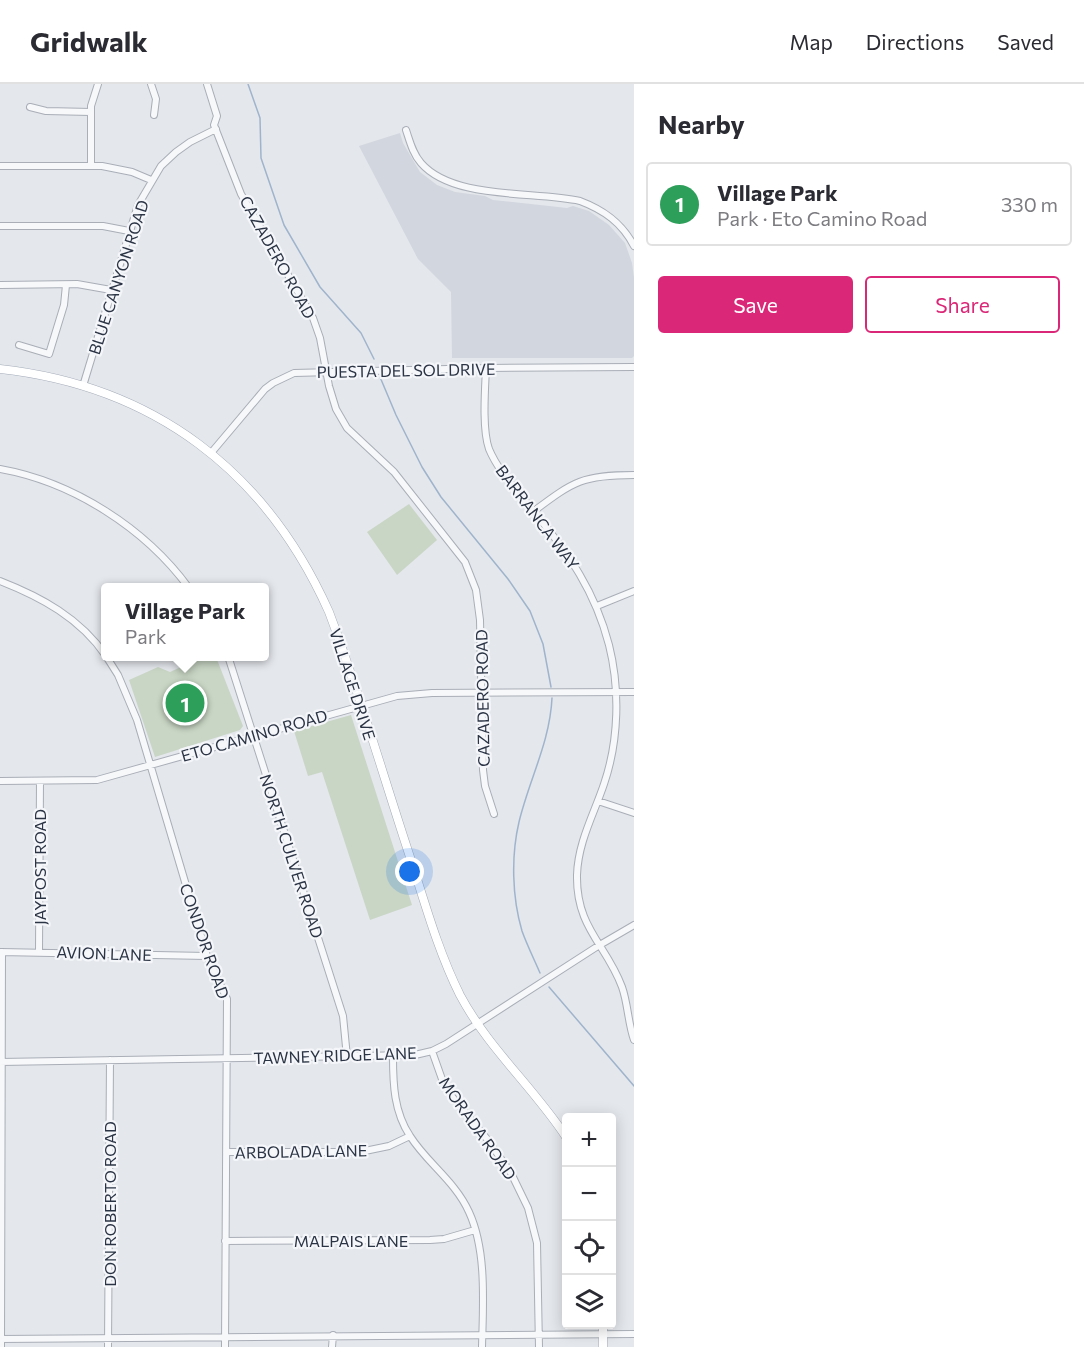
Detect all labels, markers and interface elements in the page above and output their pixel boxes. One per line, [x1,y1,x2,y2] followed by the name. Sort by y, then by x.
[30,24,148,58] text: Gridwalk
[790,29,833,54] text: Map
[866,29,964,54] text: Directions
[997,29,1054,54] text: Saved
[658,108,745,139] text: Nearby
[717,179,838,206] text: Village Park
[236,192,320,322] street label: CAZADERO ROAD
[675,192,684,216] text: 1
[1001,192,1058,216] text: 330 m
[84,197,152,357] street label: BLUE CANYON ROAD
[717,206,927,230] text: Park · Eto Camino Road
[658,276,853,333] button: Save
[865,276,1060,333] button: Share
[316,359,496,381] street label: PUESTA DEL SOL DRIVE
[492,461,584,574] street label: BARRANCA WAY
[101,583,269,661] popup
[125,597,245,624] text: Village Park
[125,624,167,648] text: Park
[326,626,380,742] street label: VILLAGE DRIVE
[471,629,493,767] street label: CAZADERO ROAD
[166,680,204,726] pin: 1
[179,705,329,765] street label: ETO CAMINO ROAD
[256,771,328,941] street label: NORTH CULVER ROAD
[30,809,49,925] street label: JAYPOST ROAD
[395,857,424,886] your location
[176,881,234,1001] street label: CONDOR ROAD
[56,942,152,964] street label: AVION LANE
[253,1043,417,1067] street label: TAWNEY RIDGE LANE
[435,1073,521,1183] street label: MORADA ROAD
[562,1113,616,1329] map controls
[562,1113,616,1167] button: +
[100,1121,119,1287] street label: DON ROBERTO ROAD
[235,1140,367,1162] street label: ARBOLADA LANE
[562,1167,616,1221] button: −
[562,1221,616,1275] button: locate
[294,1231,408,1250] street label: MALPAIS LANE
[562,1275,616,1329] button: layers

